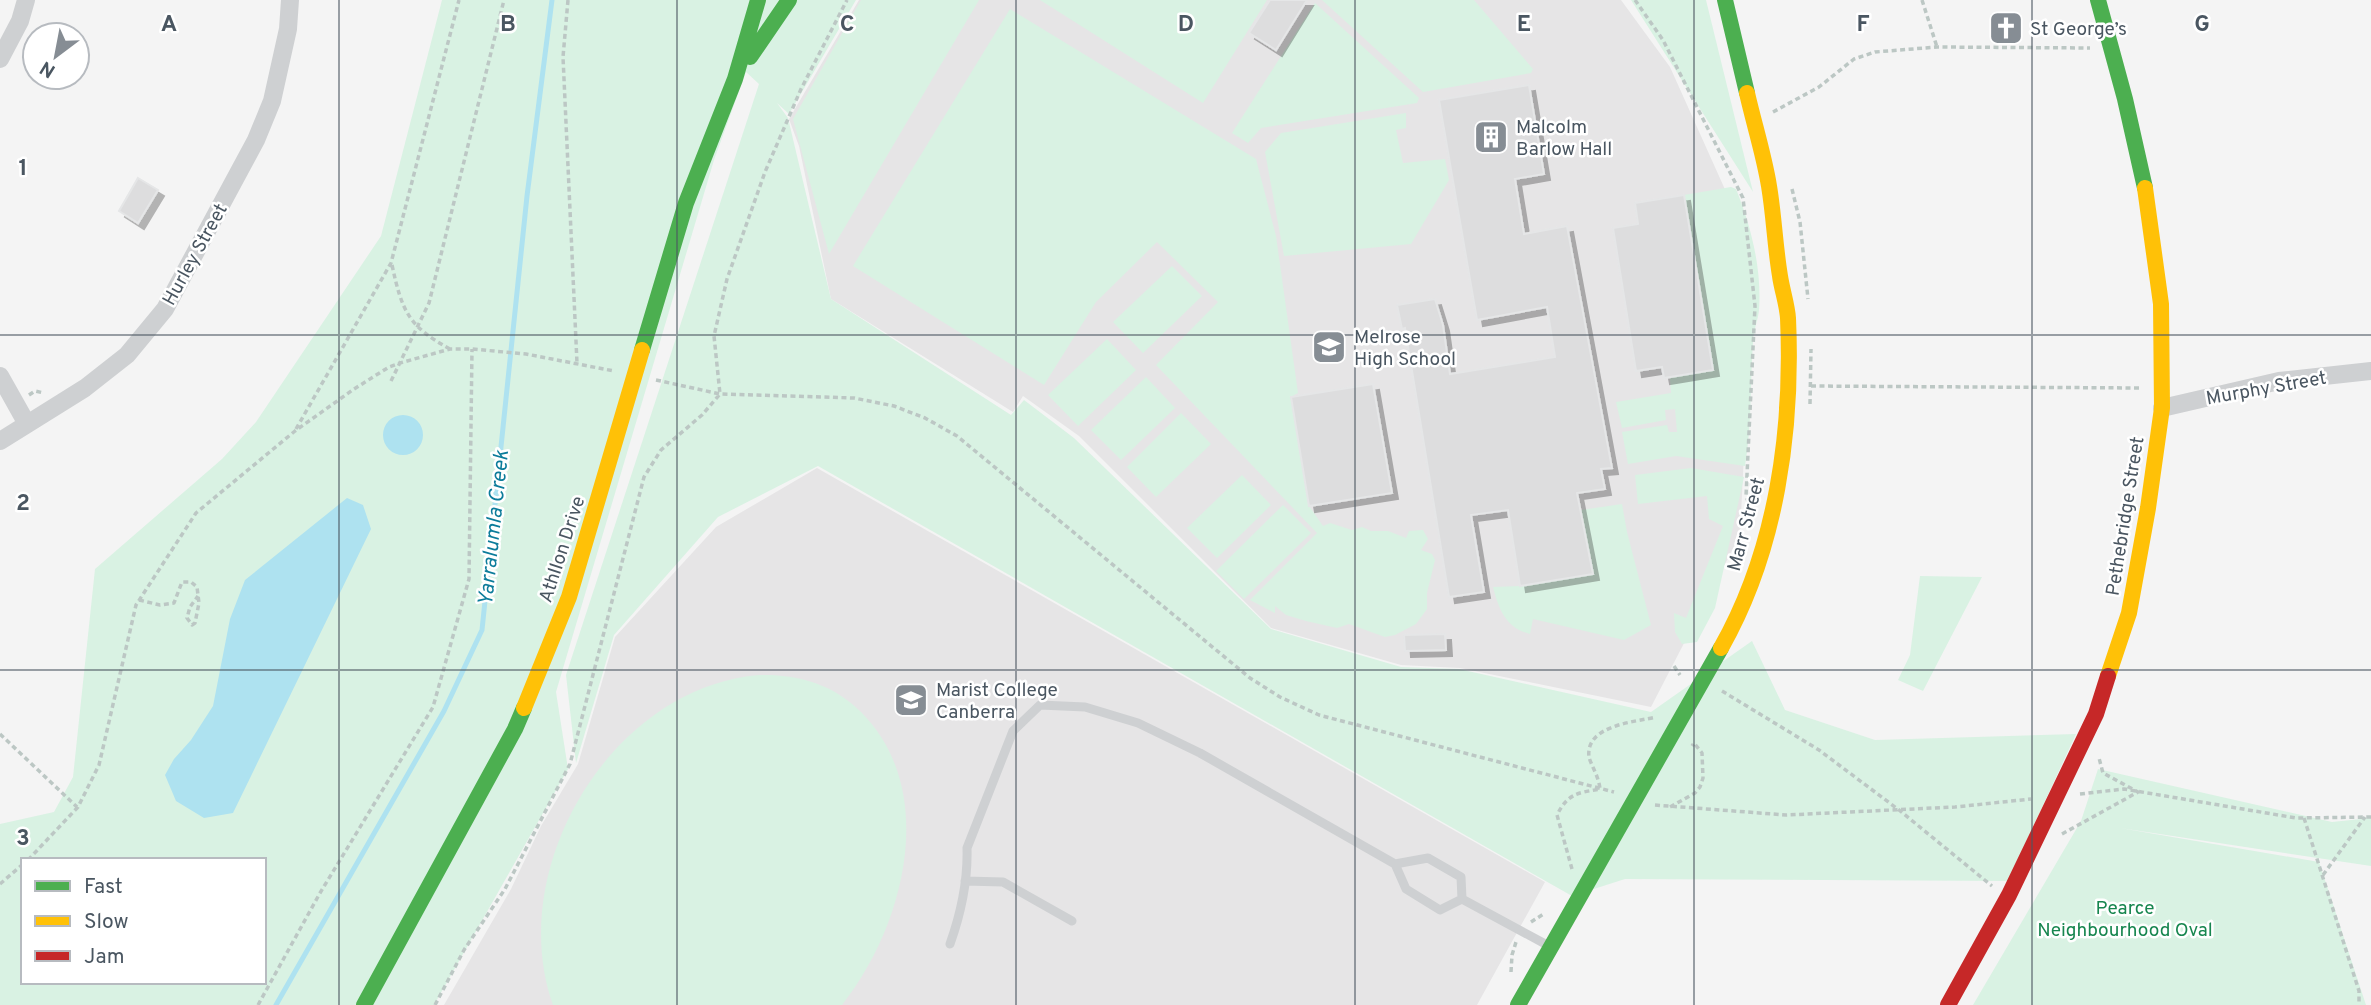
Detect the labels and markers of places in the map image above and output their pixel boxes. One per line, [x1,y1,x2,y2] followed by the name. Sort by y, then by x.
[1987,9,2025,47] church icon: St George’s
[2030,18,2127,42] place label: St George’s
[1516,116,1612,162] place label: Malcolm Barlow Hall
[1472,118,1510,156] building icon: Malcolm Barlow Hall
[1354,326,1456,372] place label: Melrose High School
[1310,328,1348,366] school or university icon: Melrose High School
[936,679,1058,725] place label: Marist College Canberra
[892,681,930,719] school or university icon: Marist College Canberra

